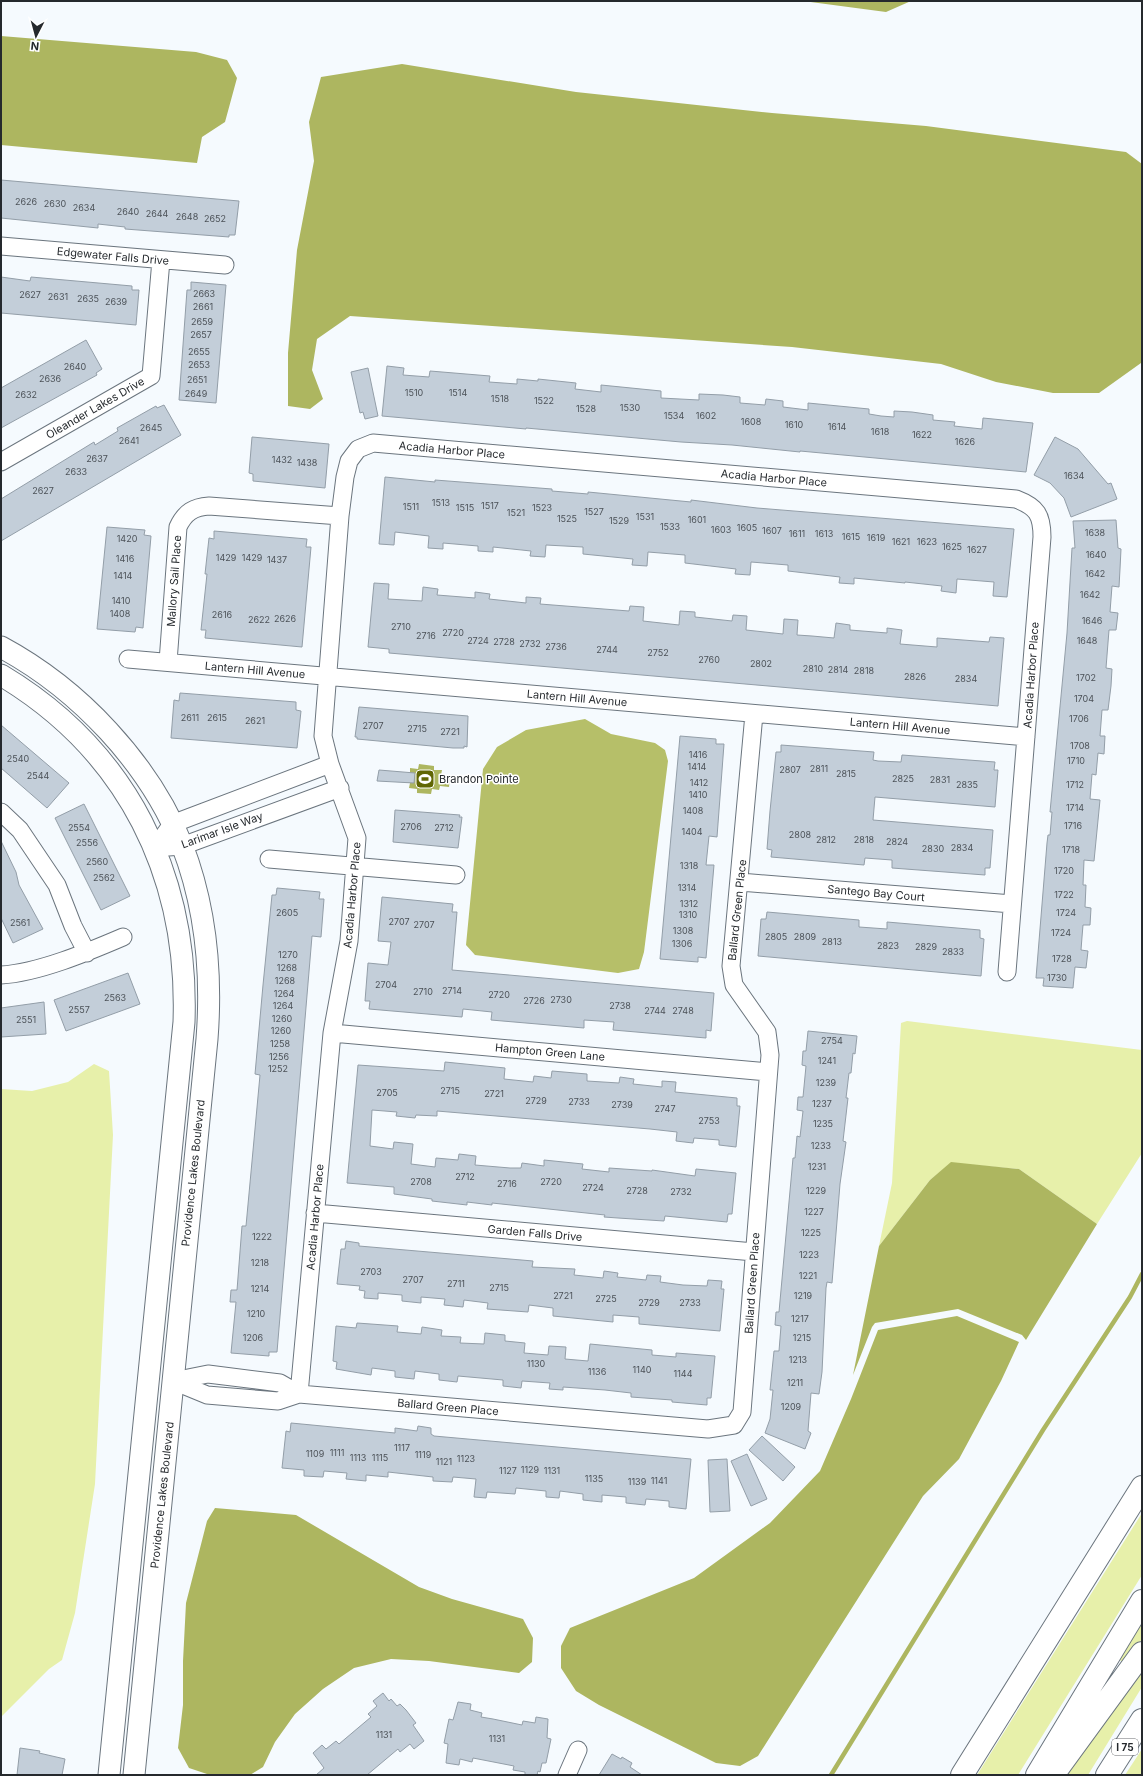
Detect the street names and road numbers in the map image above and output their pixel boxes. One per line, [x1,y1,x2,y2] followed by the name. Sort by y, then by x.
[56,244,170,268] street label: Edgewater Falls Drive
[43,374,147,442] street label: Oleander Lakes Drive
[398,438,506,462] street label: Acadia Harbor Place
[720,466,828,490] street label: Acadia Harbor Place
[164,535,184,627] street label: Mallory Sail Place
[1020,621,1042,729] street label: Acadia Harbor Place
[204,659,306,681] street label: Lantern Hill Avenue
[526,687,628,709] street label: Lantern Hill Avenue
[849,715,951,737] street label: Lantern Hill Avenue
[179,809,265,851] street label: Larimar Isle Way
[340,841,364,949] street label: Acadia Harbor Place
[725,859,749,961] street label: Ballard Green Place
[827,882,926,904] street label: Santego Bay Court
[494,1040,606,1064] street label: Hampton Green Lane
[178,1099,208,1247] street label: Providence Lakes Boulevard
[303,1163,327,1271] street label: Acadia Harbor Place
[487,1222,583,1244] street label: Garden Falls Drive
[741,1232,763,1334] street label: Ballard Green Place
[397,1396,499,1418] street label: Ballard Green Place
[147,1421,177,1569] street label: Providence Lakes Boulevard
[1112,1739,1138,1755] road number: I 75

